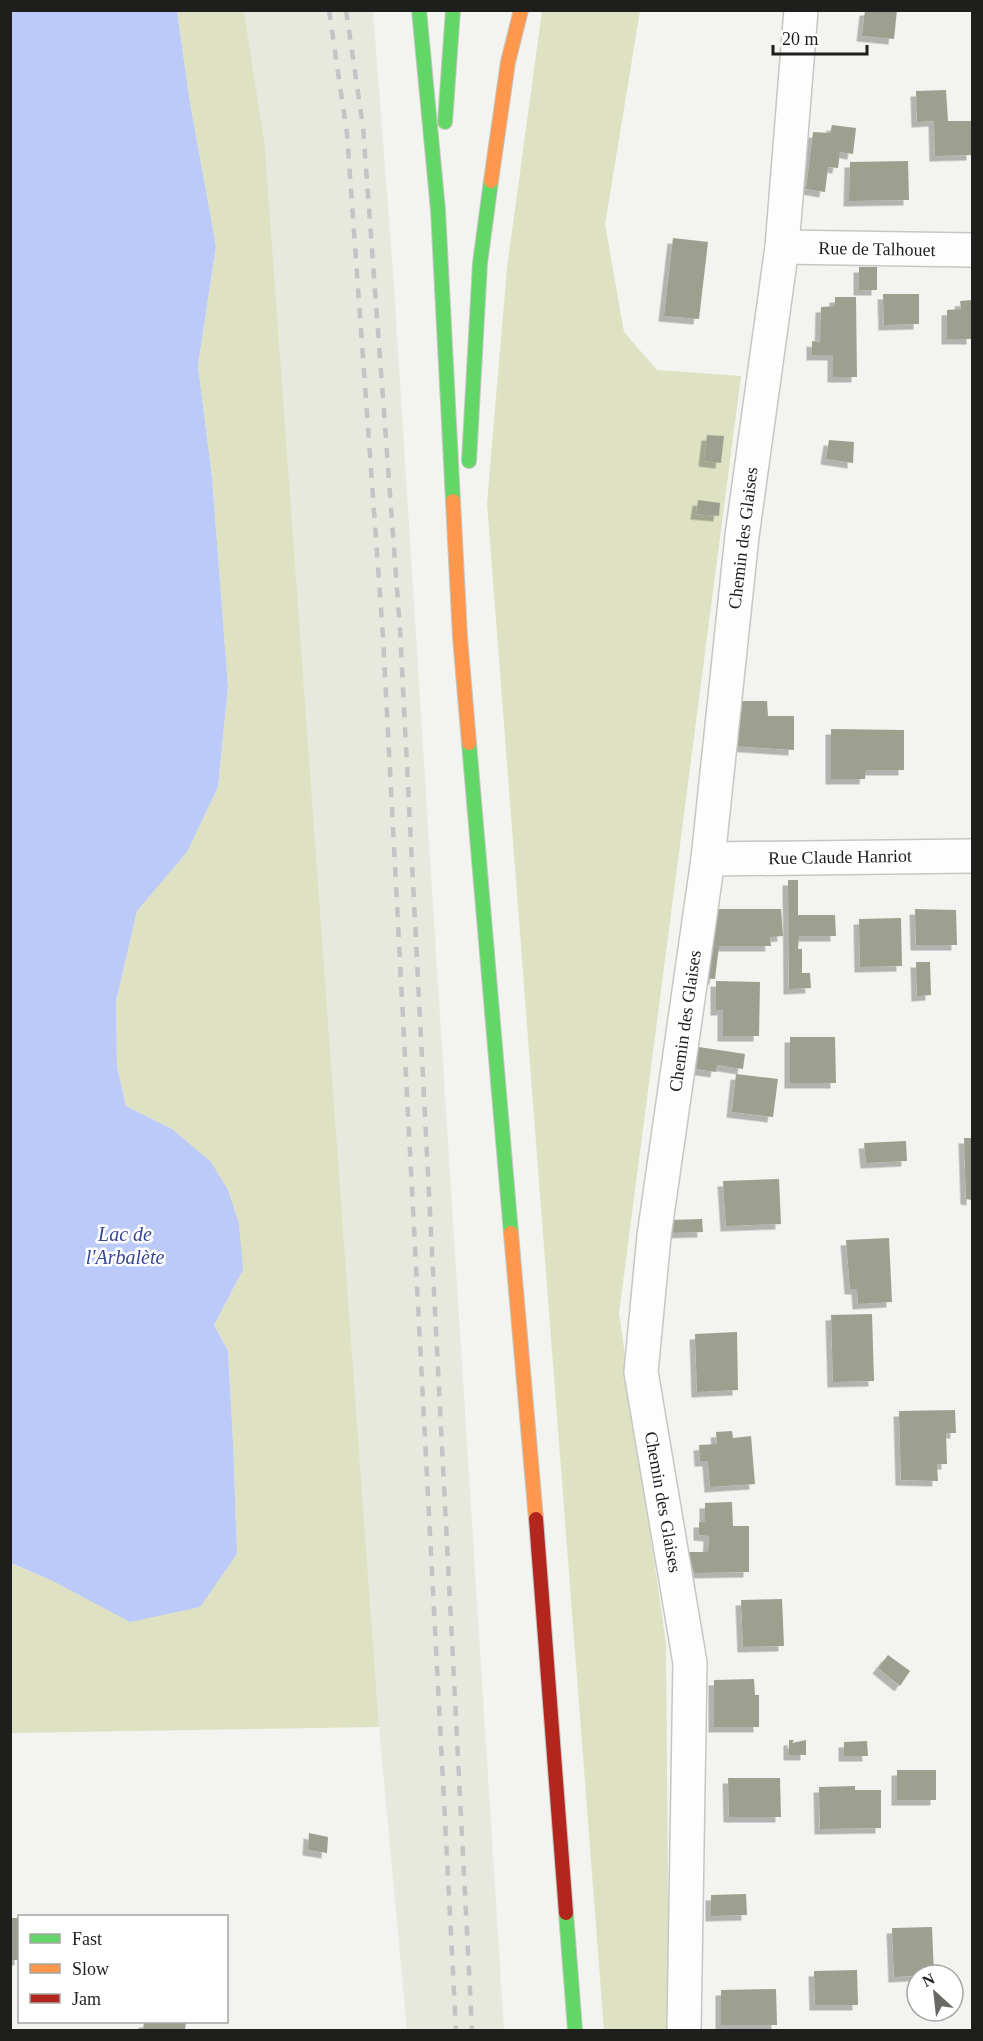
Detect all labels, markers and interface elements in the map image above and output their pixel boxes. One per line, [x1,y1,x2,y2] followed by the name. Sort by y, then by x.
[773,18,868,56] scale bar
[782,29,819,49] text: 20 m
[818,238,936,260] street label: Rue de Talhouet
[724,466,762,610] street label: Chemin des Glaises
[768,846,912,868] street label: Rue Claude Hanriot
[665,949,705,1093] street label: Chemin des Glaises
[86,1223,164,1268] water label: Lac de l'Arbalète
[641,1430,685,1574] street label: Chemin des Glaises
[18,1915,228,2023] legend
[72,1929,102,1949] text: Fast
[72,1959,109,1979] text: Slow
[905,1963,965,2023] north arrow
[919,1970,938,1990] text: N
[72,1989,101,2009] text: Jam

